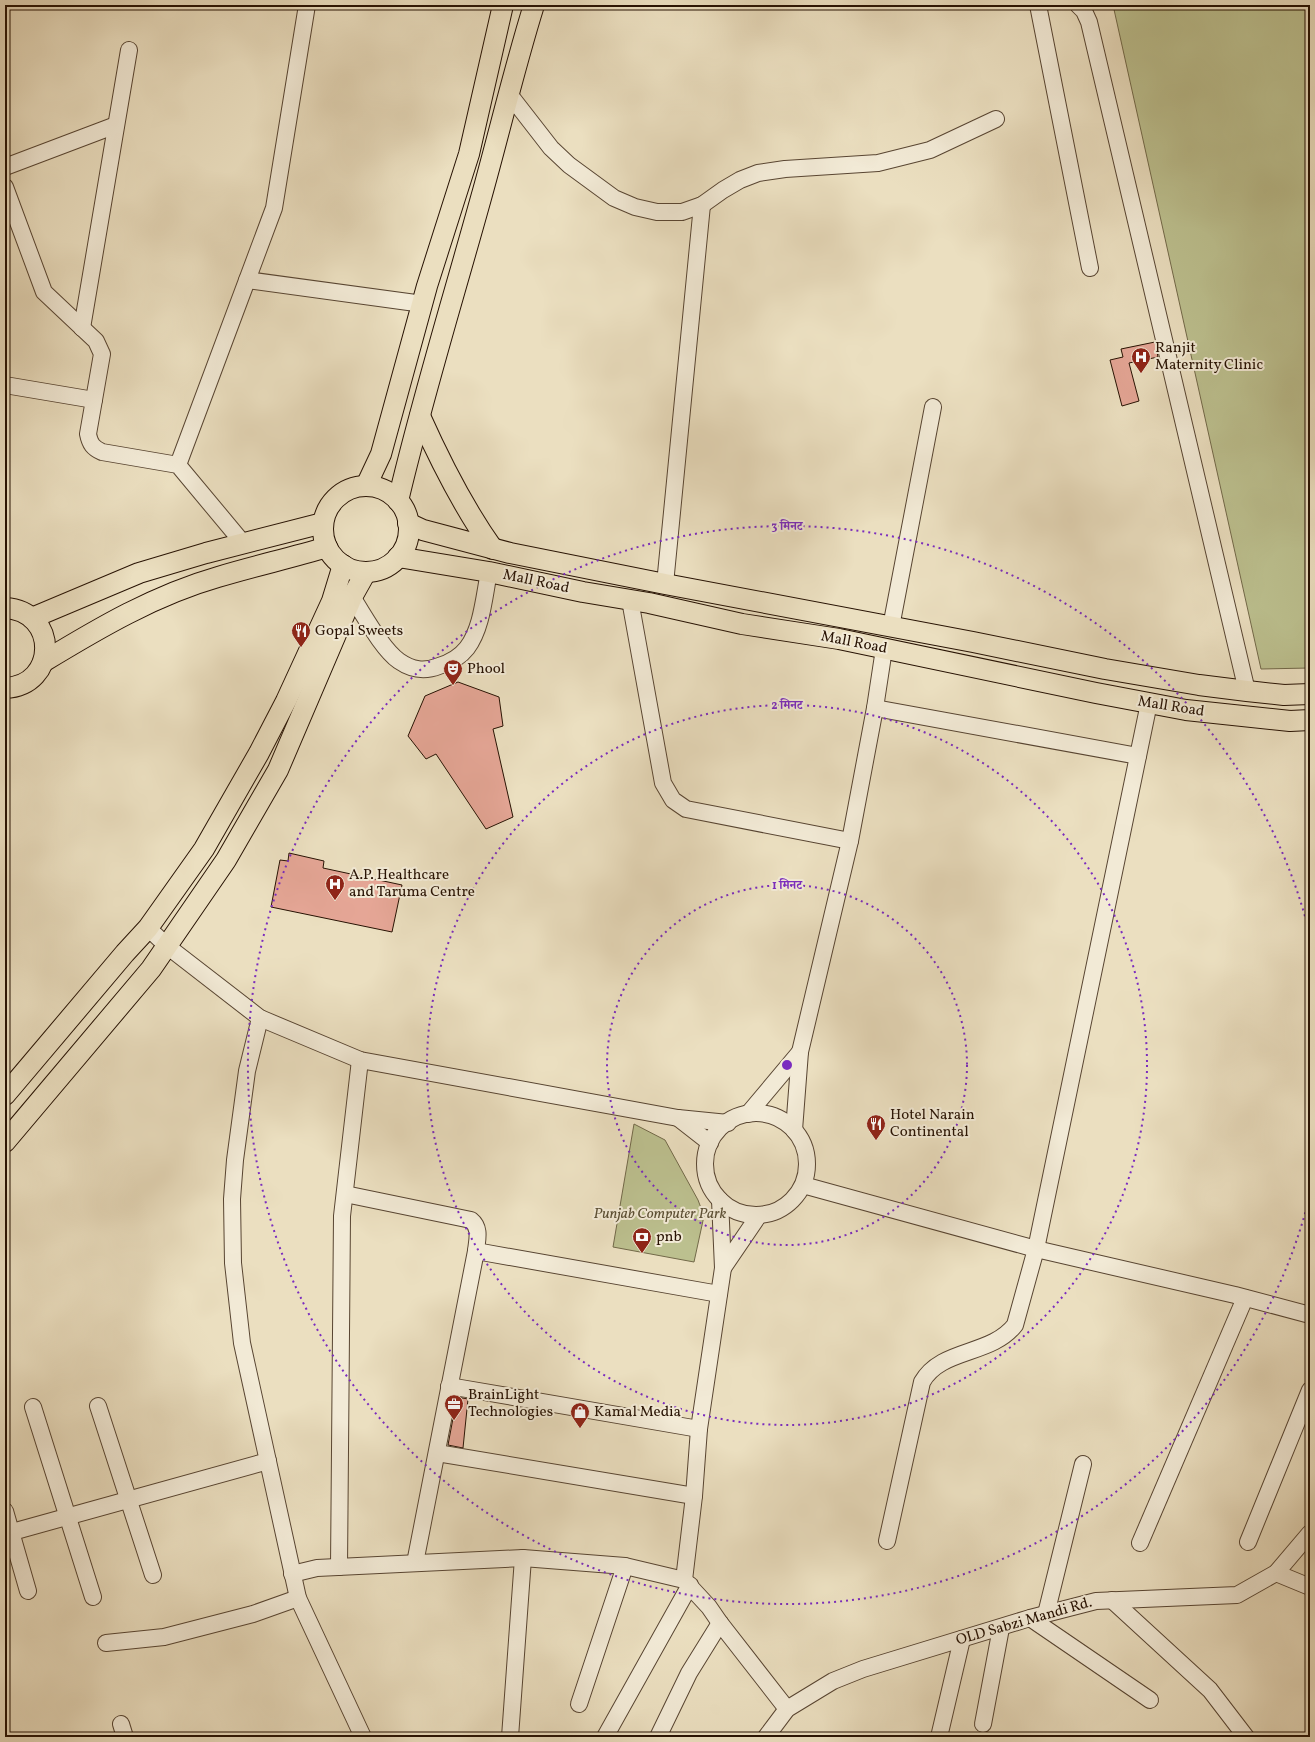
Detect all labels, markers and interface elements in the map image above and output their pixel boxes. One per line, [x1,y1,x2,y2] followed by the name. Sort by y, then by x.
[1155,338,1263,376] place label: Ranjit Maternity Clinic
[1130,346,1152,374] hospital icon: Ranjit Maternity Clinic
[771,519,804,535] text: 3 मिनट
[501,565,571,599] street label: Mall Road
[290,620,312,648] restaurant icon: Gopal Sweets
[315,621,403,642] place label: Gopal Sweets
[819,626,889,660] street label: Mall Road
[442,658,464,686] theatre icon: Phool
[467,659,505,680] place label: Phool
[1136,691,1206,723] street label: Mall Road
[771,698,804,714] text: 2 मिनट
[349,865,475,903] place label: A.P. Healthcare and Taruma Centre
[324,873,346,901] hospital icon: A.P. Healthcare and Taruma Centre
[772,878,803,894] text: 1 मिनट
[780,1058,794,1072] centre of rings
[890,1105,975,1143] place label: Hotel Narain Continental
[865,1113,887,1141] restaurant icon: Hotel Narain Continental
[593,1204,727,1225] park label: Punjab Computer Park
[631,1226,653,1254] bank icon: pnb
[656,1227,682,1248] place label: pnb
[468,1385,553,1423] place label: BrainLight Technologies
[443,1393,465,1421] office icon: BrainLight Technologies
[569,1401,591,1429] shop icon: Kamal Media
[594,1402,681,1423] place label: Kamal Media
[954,1593,1094,1651] street label: OLD Sabzi Mandi Rd.

